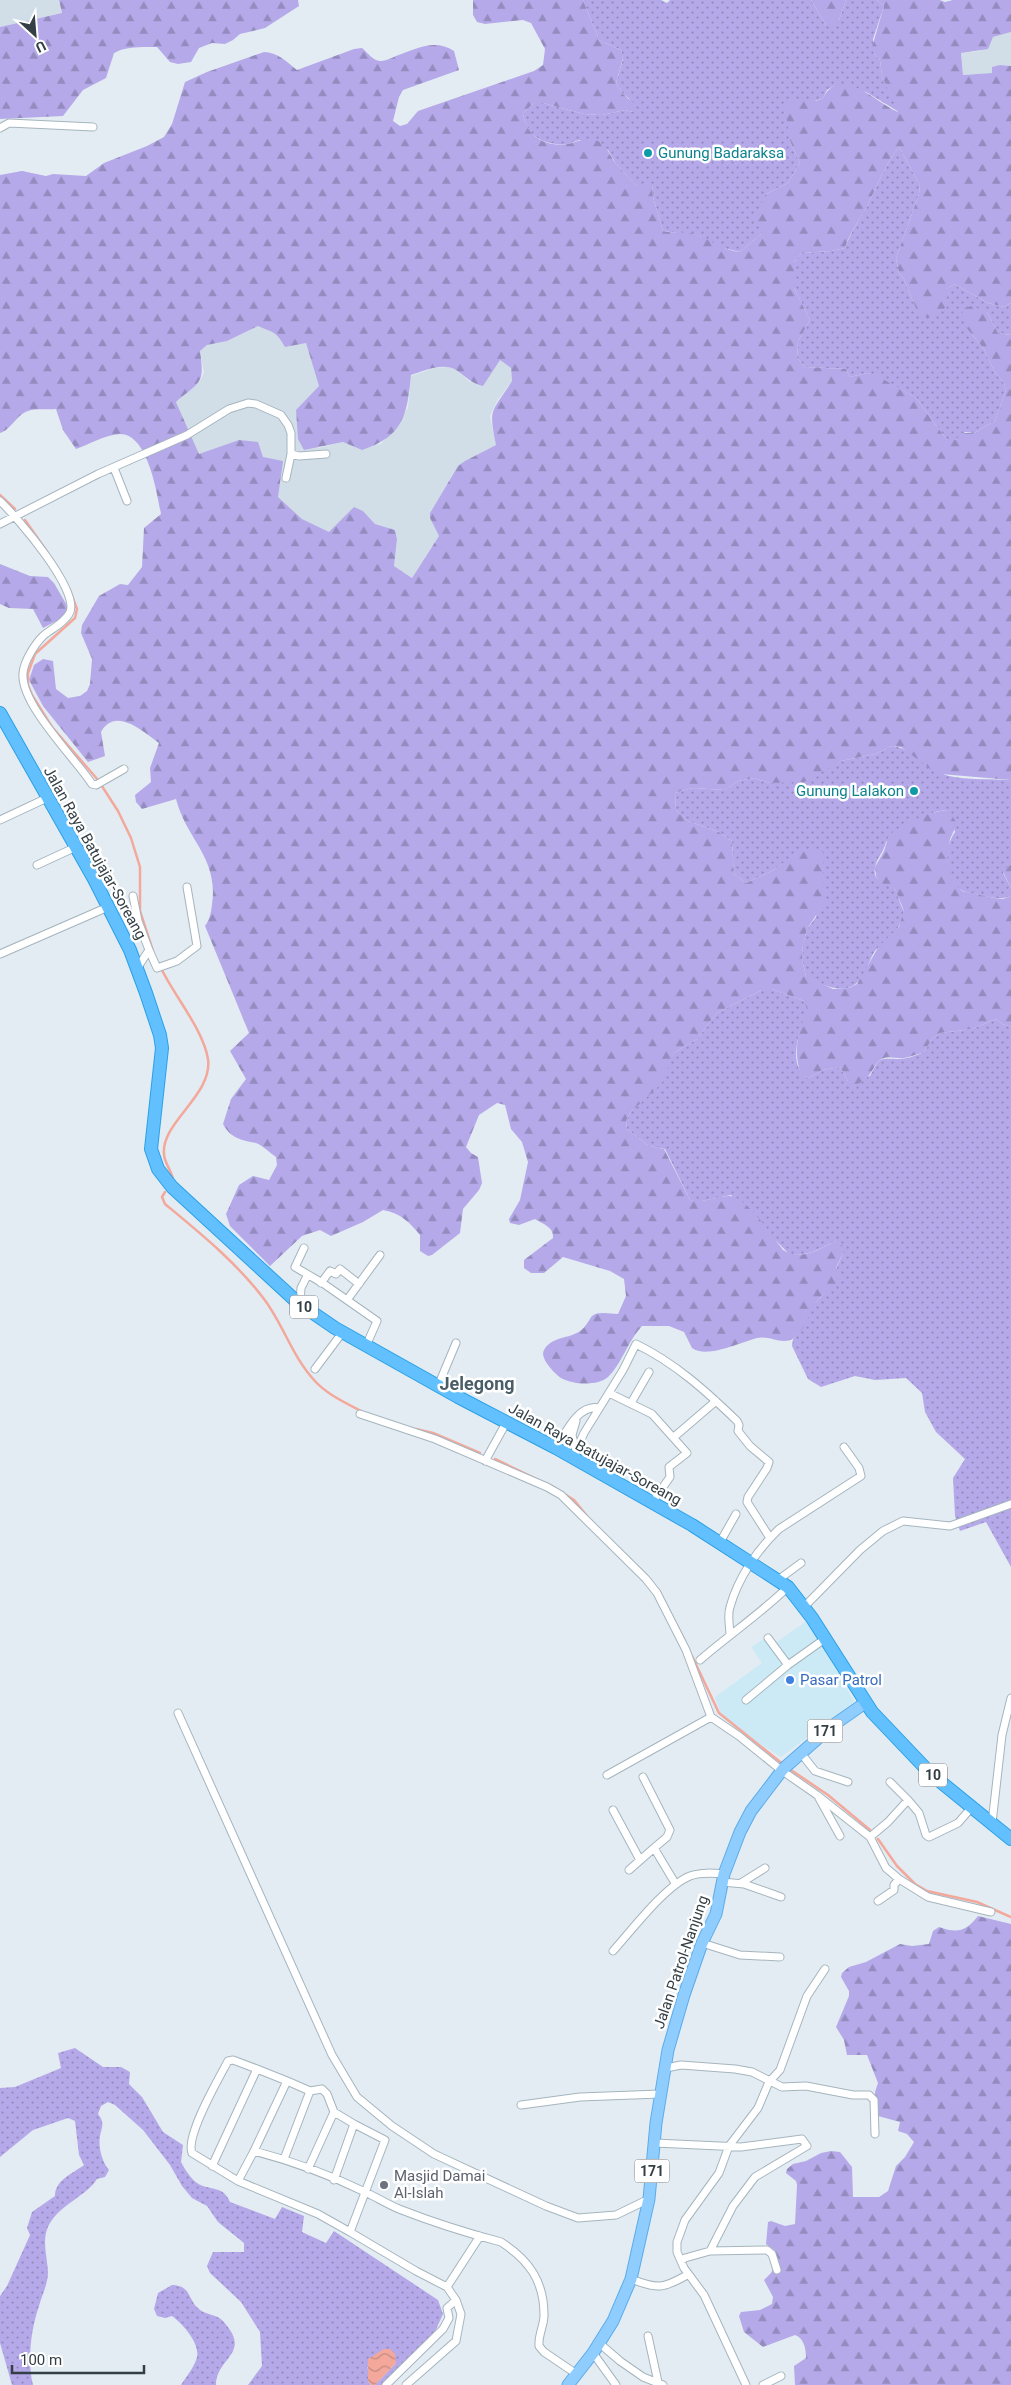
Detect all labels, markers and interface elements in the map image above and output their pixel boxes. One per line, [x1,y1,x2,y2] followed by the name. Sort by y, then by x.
[10,10,60,60] north arrow
[33,37,48,56] text: U
[658,144,784,162] place label: Gunung Badaraksa
[642,147,654,159] marker: Gunung Badaraksa
[40,763,150,943] street label: Jalan Raya Batujajar-Soreang
[796,782,904,800] place label: Gunung Lalakon
[908,785,920,797] marker: Gunung Lalakon
[290,1295,318,1318] road number: 10
[439,1373,515,1394] district label: Jelegong
[505,1399,685,1509] street label: Jalan Raya Batujajar-Soreang
[800,1671,882,1689] place label: Pasar Patrol
[784,1674,796,1686] marker: Pasar Patrol
[808,1720,842,1742] road number: 171
[919,1764,947,1786] road number: 10
[650,1893,712,2031] street label: Jalan Patrol-Nanjung
[634,2160,670,2182] road number: 171
[394,2167,485,2202] place label: Masjid Damai Al-Islah
[378,2179,390,2191] marker: Masjid Damai Al-Islah
[12,2342,145,2374] scale bar
[20,2351,62,2369] text: 100 m

